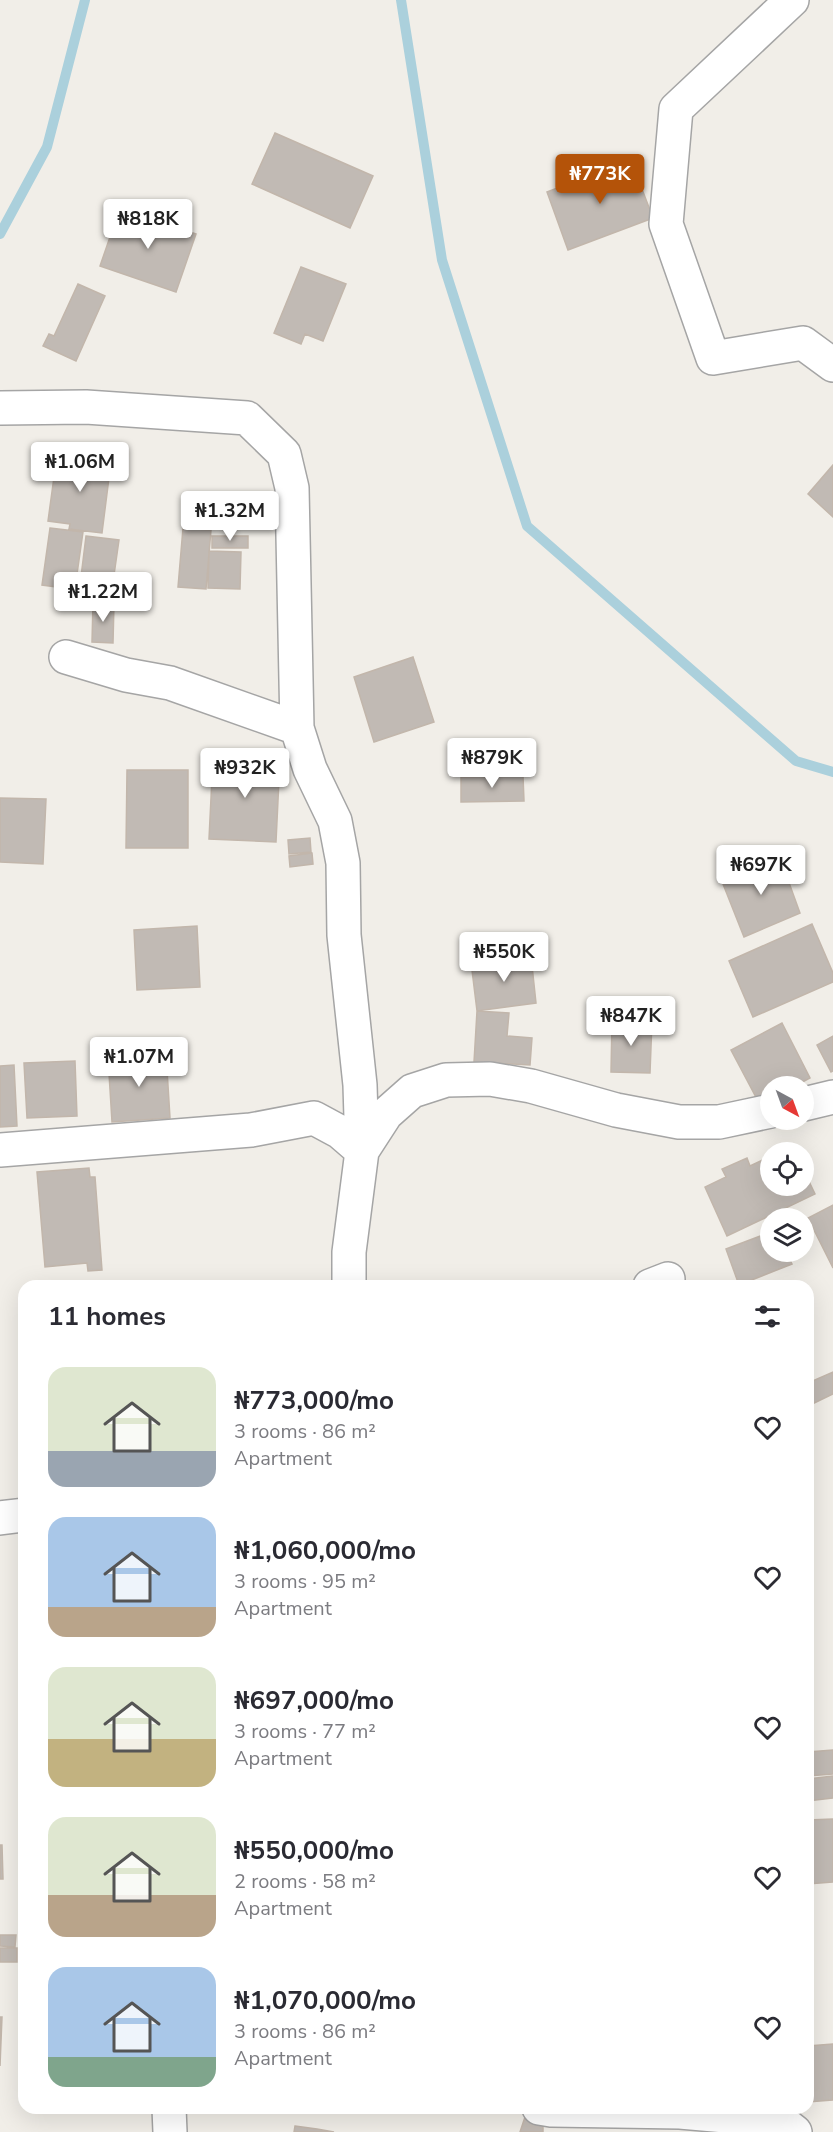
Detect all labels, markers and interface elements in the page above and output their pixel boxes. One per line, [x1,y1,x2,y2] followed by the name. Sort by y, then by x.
[558,154,642,205] pin: ₦773K
[569,160,631,187] text: ₦773K
[106,199,190,250] pin: ₦818K
[117,205,179,232] text: ₦818K
[31,442,129,493] pin: ₦1.06M
[45,448,115,475] text: ₦1.06M
[181,491,279,542] pin: ₦1.32M
[195,497,265,524] text: ₦1.32M
[54,572,152,623] pin: ₦1.22M
[68,578,138,605] text: ₦1.22M
[450,738,534,789] pin: ₦879K
[461,744,523,771] text: ₦879K
[203,748,287,799] pin: ₦932K
[214,754,276,781] text: ₦932K
[719,845,803,896] pin: ₦697K
[730,851,792,878] text: ₦697K
[462,932,546,983] pin: ₦550K
[473,938,535,965] text: ₦550K
[589,996,673,1047] pin: ₦847K
[600,1002,662,1029] text: ₦847K
[90,1037,188,1088] pin: ₦1.07M
[104,1043,174,1070] text: ₦1.07M
[760,1076,814,1130] north arrow
[760,1076,814,1262] map controls
[760,1142,814,1196] button: locate
[760,1208,814,1262] button: layers
[48,1299,166,1334] text: 11 homes
[751,1300,784,1333] icon: filters
[234,1383,394,1418] text: ₦773,000/mo
[96,1391,168,1463] icon: home
[751,1411,784,1444] icon: heart
[234,1418,376,1445] text: 3 rooms · 86 m²
[234,1445,332,1472] text: Apartment
[234,1533,416,1568] text: ₦1,060,000/mo
[96,1541,168,1613] icon: home
[751,1561,784,1594] icon: heart
[234,1568,376,1595] text: 3 rooms · 95 m²
[234,1595,332,1622] text: Apartment
[234,1683,394,1718] text: ₦697,000/mo
[96,1691,168,1763] icon: home
[751,1711,784,1744] icon: heart
[234,1718,376,1745] text: 3 rooms · 77 m²
[234,1745,332,1772] text: Apartment
[234,1833,394,1868] text: ₦550,000/mo
[96,1841,168,1913] icon: home
[751,1861,784,1894] icon: heart
[234,1868,376,1895] text: 2 rooms · 58 m²
[234,1895,332,1922] text: Apartment
[234,1983,416,2018] text: ₦1,070,000/mo
[96,1991,168,2063] icon: home
[751,2011,784,2044] icon: heart
[234,2018,376,2045] text: 3 rooms · 86 m²
[234,2045,332,2072] text: Apartment

